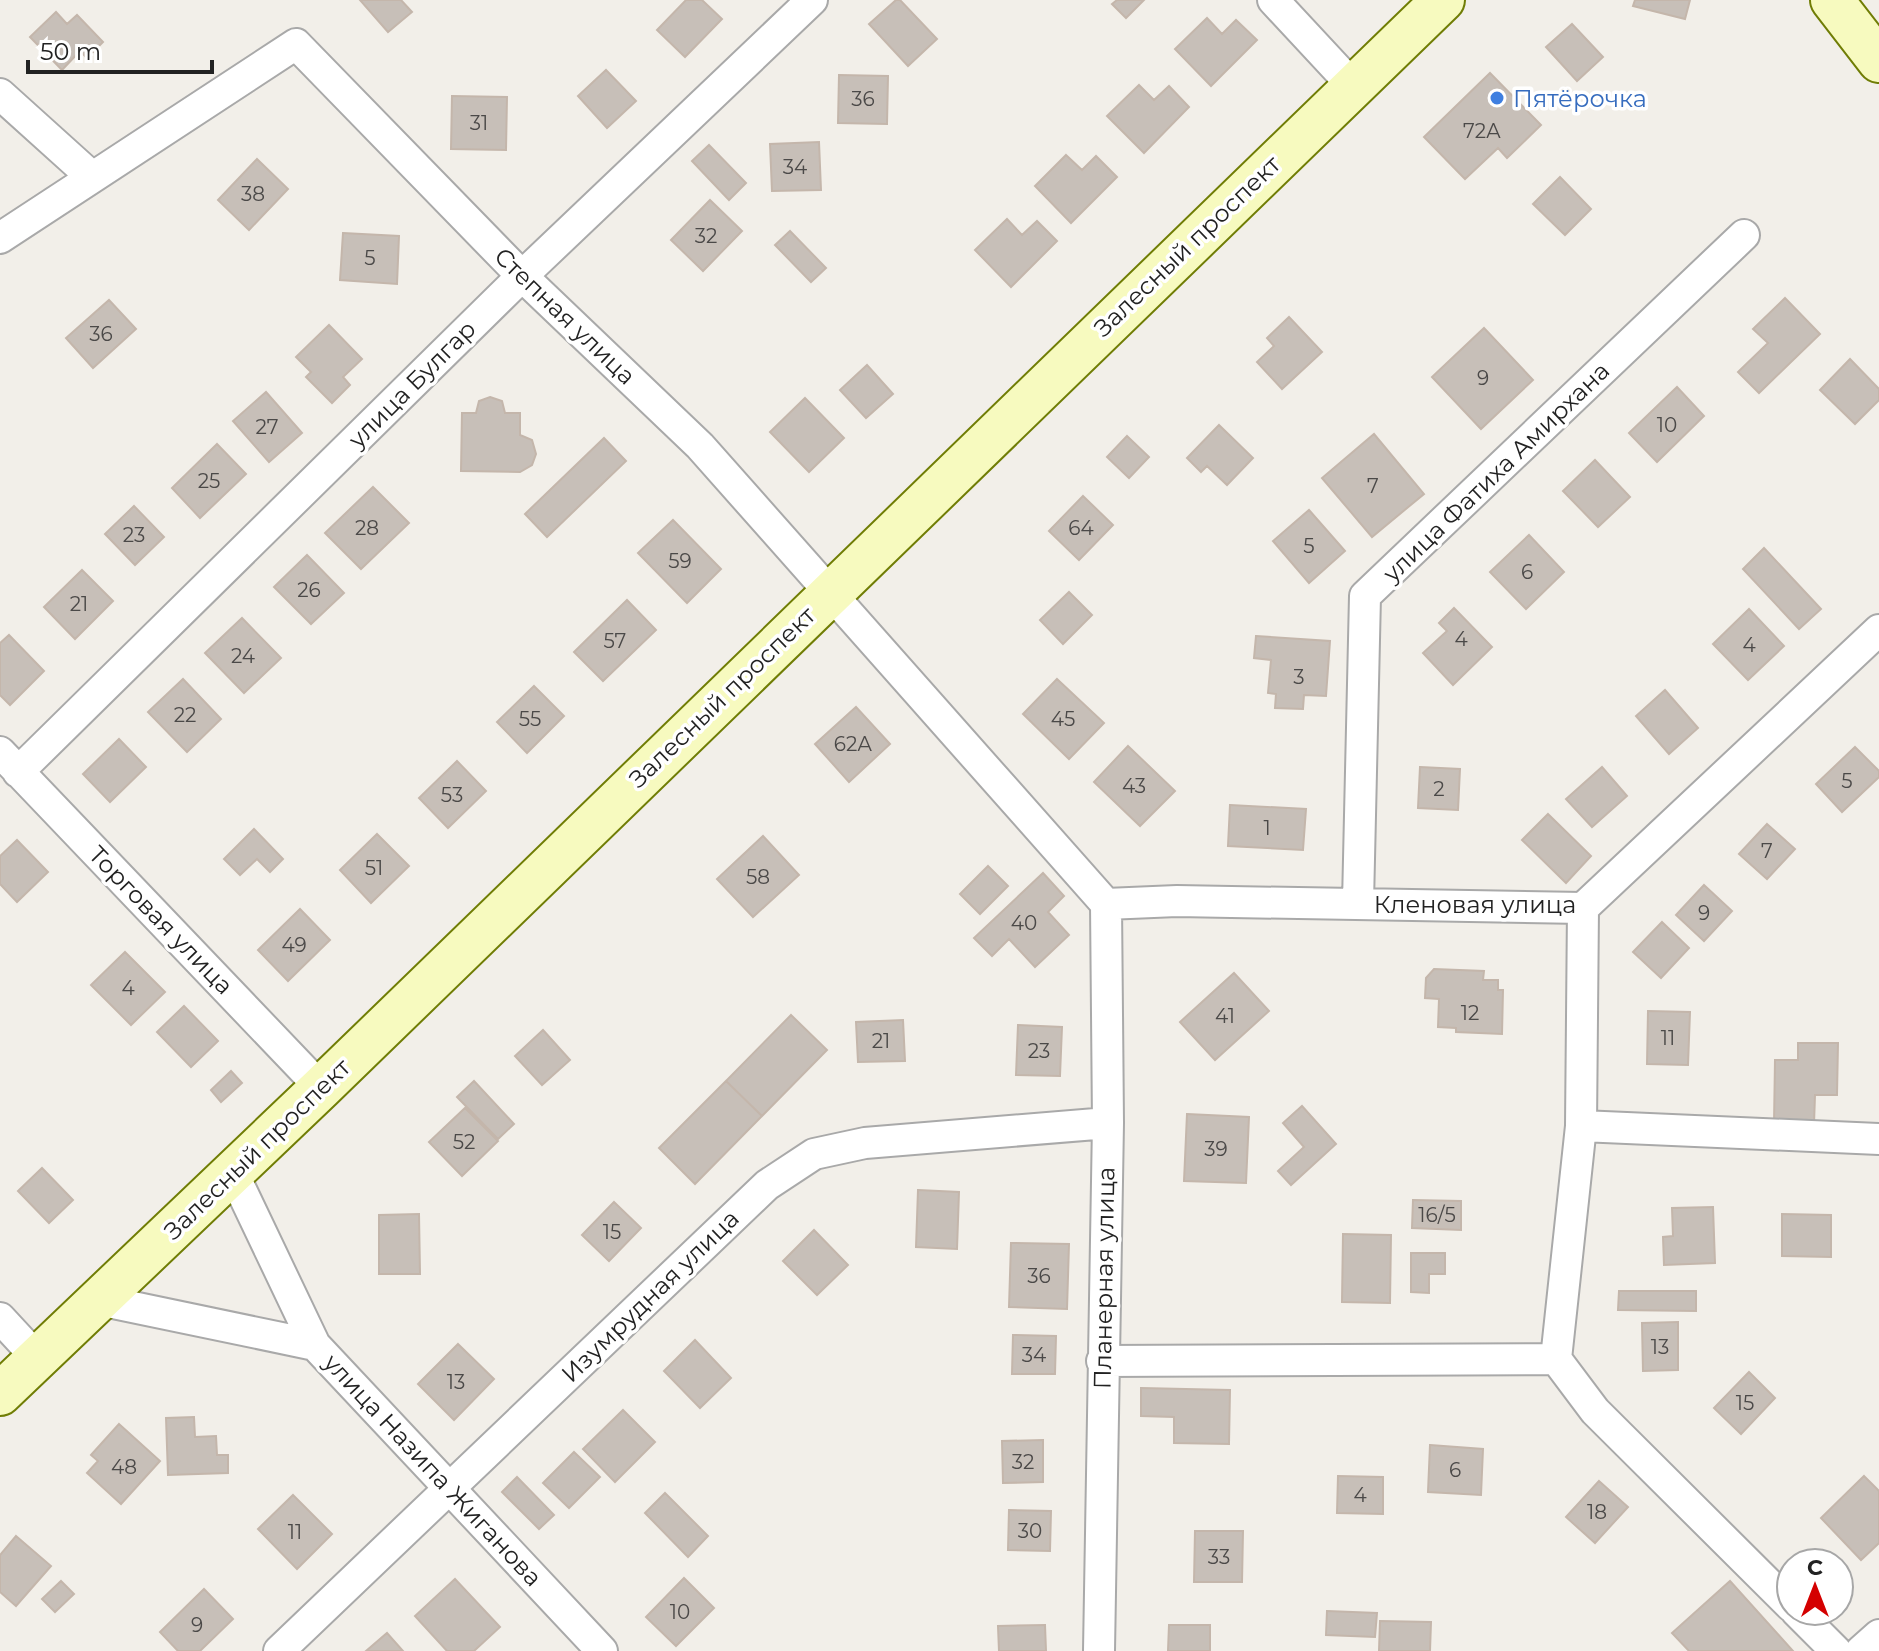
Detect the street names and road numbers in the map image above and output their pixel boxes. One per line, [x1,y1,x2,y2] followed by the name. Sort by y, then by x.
[1088,149,1287,342] street label: Залесный проспект
[489,241,641,391] street label: Степная улица
[342,314,482,454] street label: улица Булгар
[1376,356,1615,589] street label: улица Фатиха Амирхана
[623,600,822,793] street label: Залесный проспект
[83,840,239,1000] street label: Торговая улица
[1374,890,1576,919] street label: Кленовая улица
[158,1052,357,1245] street label: Залесный проспект
[1088,1167,1120,1389] street label: Планерная улица
[555,1204,745,1388] street label: Изумрудная улица
[317,1347,548,1592] street label: улица Назипа Жиганова

